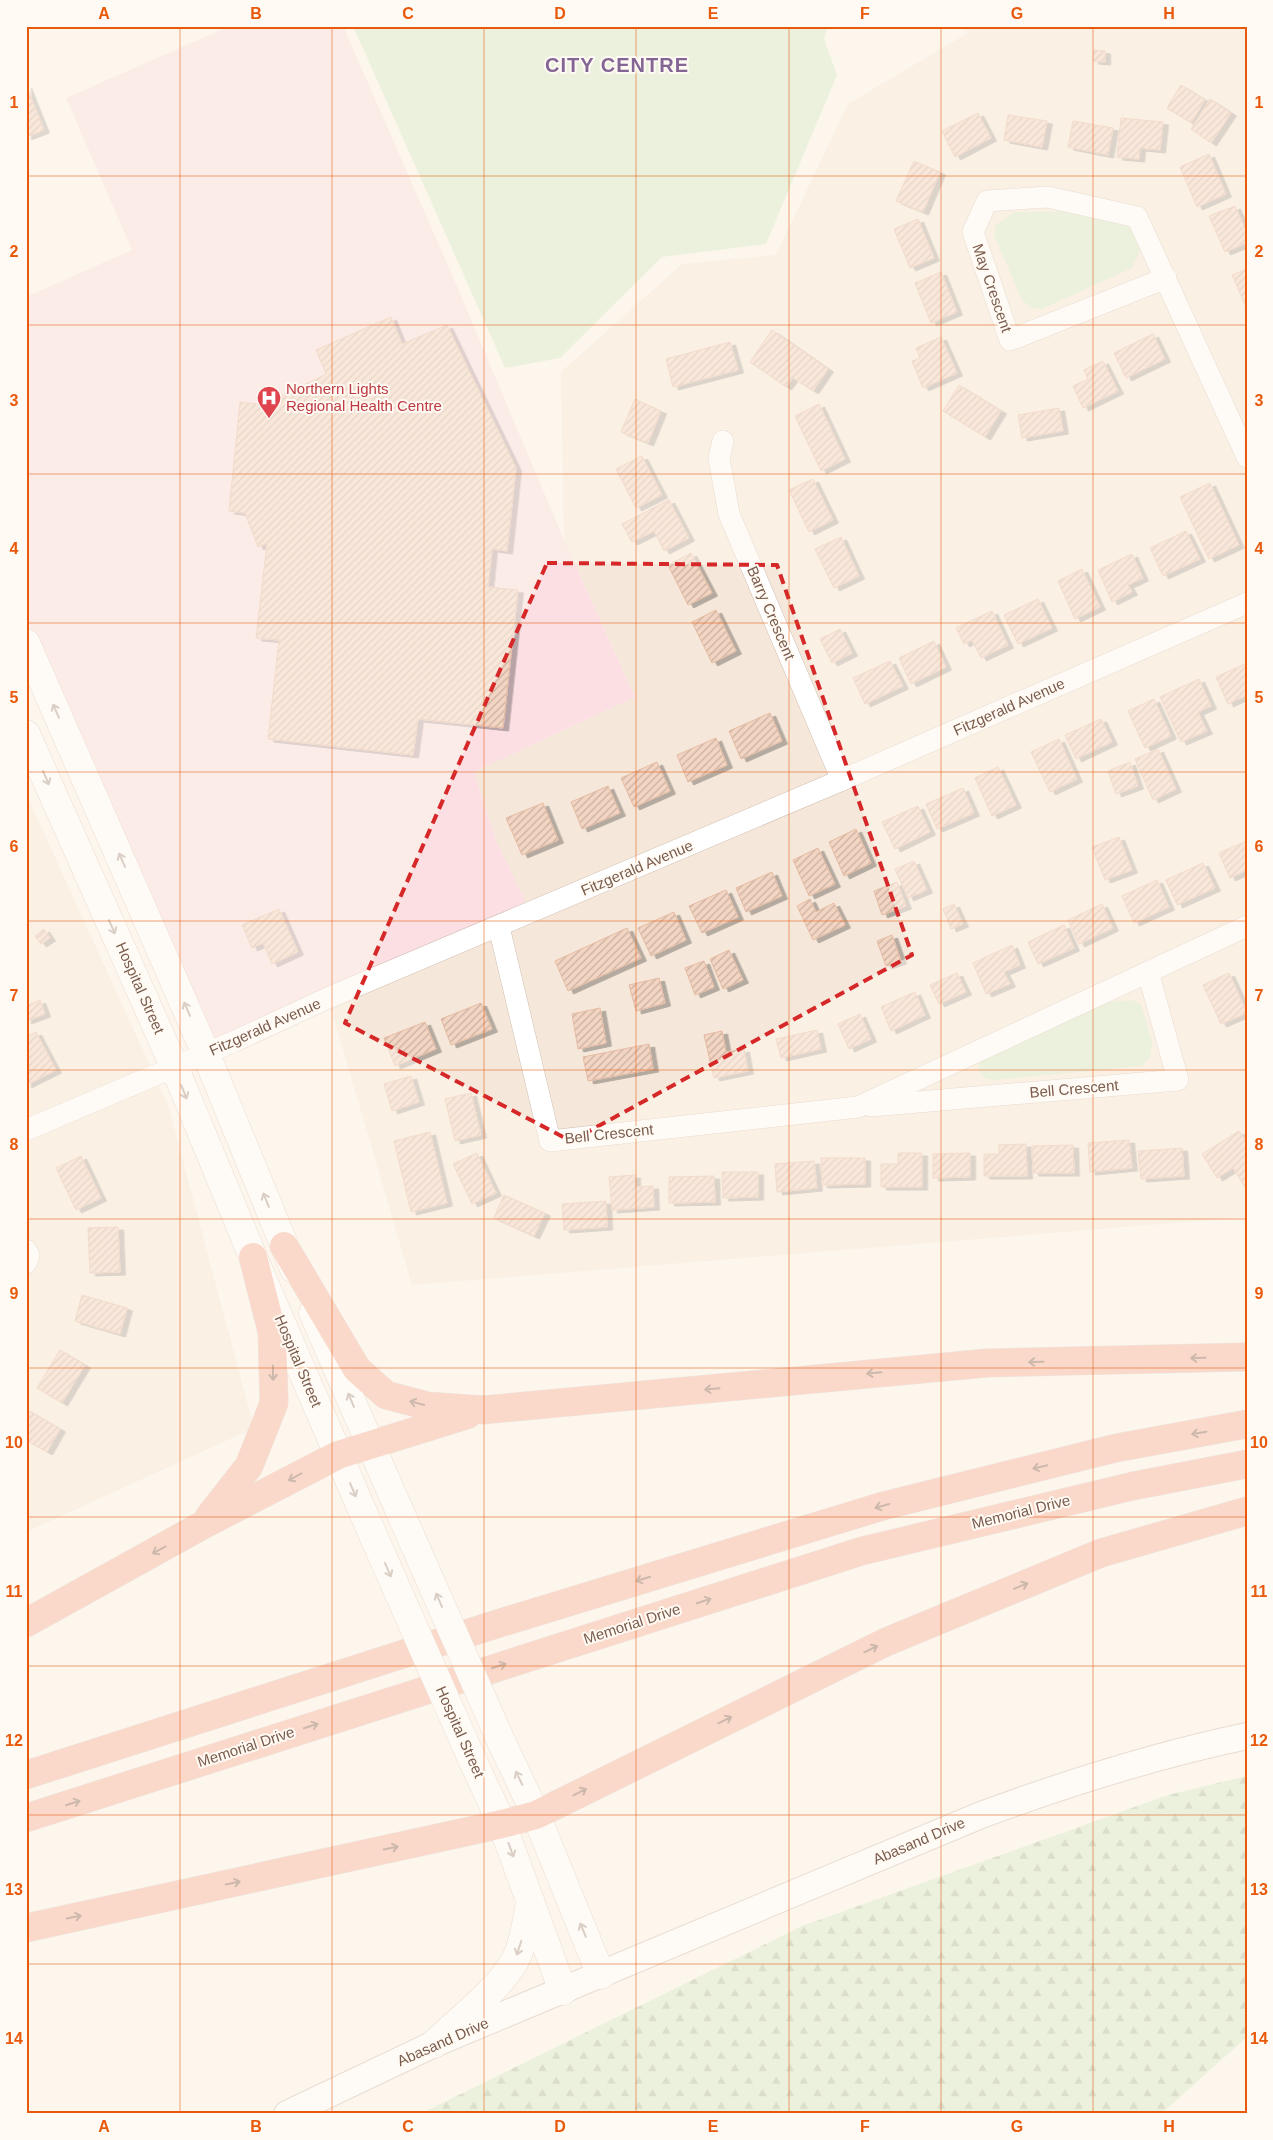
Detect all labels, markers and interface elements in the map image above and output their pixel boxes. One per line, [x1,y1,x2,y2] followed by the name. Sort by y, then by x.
[98,5,110,22] text: A
[250,5,262,22] text: B
[402,5,414,22] text: C
[554,5,566,22] text: D
[708,5,719,22] text: E
[860,5,870,22] text: F
[1011,5,1023,22] text: G
[1163,5,1175,22] text: H
[545,54,689,76] district label: CITY CENTRE
[10,94,19,111] text: 1
[1255,94,1264,111] text: 1
[969,241,1016,335] street label: May Crescent
[10,243,19,260] text: 2
[1255,243,1264,260] text: 2
[286,380,442,414] place label: Northern Lights Regional Health Centre
[256,385,282,419] hospital icon: Northern Lights Regional Health Centre
[10,392,19,409] text: 3
[1255,392,1264,409] text: 3
[10,540,19,557] text: 4
[1255,540,1264,557] text: 4
[744,563,799,663] street label: Barry Crescent
[951,674,1067,739] street label: Fitzgerald Avenue
[10,689,19,706] text: 5
[1255,689,1264,706] text: 5
[51,704,61,719] one-way arrow
[42,770,52,785] one-way arrow
[578,836,695,899] street label: Fitzgerald Avenue
[10,838,19,855] text: 6
[1255,838,1264,855] text: 6
[116,853,126,868] one-way arrow
[108,919,118,934] one-way arrow
[113,939,169,1037] street label: Hospital Street
[10,987,19,1004] text: 7
[1255,987,1264,1004] text: 7
[207,994,323,1059] street label: Fitzgerald Avenue
[181,1002,191,1017] one-way arrow
[1029,1076,1120,1101] street label: Bell Crescent
[181,1084,190,1099] one-way arrow
[564,1120,655,1147] street label: Bell Crescent
[10,1136,19,1153] text: 8
[1255,1136,1264,1153] text: 8
[261,1193,270,1209] one-way arrow
[10,1285,19,1302] text: 9
[1255,1285,1264,1302] text: 9
[271,1312,326,1410] street label: Hospital Street
[1190,1353,1206,1363] one-way arrow
[1028,1357,1044,1367] one-way arrow
[268,1364,278,1381] one-way arrow
[866,1369,882,1378] one-way arrow
[704,1384,720,1393] one-way arrow
[345,1393,355,1408] one-way arrow
[410,1398,426,1407] one-way arrow
[1191,1428,1207,1438] one-way arrow
[5,1434,23,1451] text: 10
[1250,1434,1268,1451] text: 10
[1033,1463,1049,1472] one-way arrow
[287,1472,302,1482] one-way arrow
[349,1482,359,1497] one-way arrow
[970,1491,1072,1532] street label: Memorial Drive
[875,1502,891,1512] one-way arrow
[152,1545,166,1555] one-way arrow
[384,1562,394,1577] one-way arrow
[636,1575,652,1585] one-way arrow
[1013,1581,1028,1590] one-way arrow
[6,1583,23,1600] text: 11
[1251,1583,1268,1600] text: 11
[433,1593,443,1608] one-way arrow
[695,1596,711,1605] one-way arrow
[581,1600,682,1647] street label: Memorial Drive
[863,1644,878,1653] one-way arrow
[490,1661,506,1670] one-way arrow
[433,1683,489,1781] street label: Hospital Street
[718,1715,733,1725] one-way arrow
[302,1721,318,1730] one-way arrow
[195,1723,296,1770] street label: Memorial Drive
[5,1732,23,1749] text: 12
[1250,1732,1268,1749] text: 12
[513,1771,523,1786] one-way arrow
[572,1787,587,1797] one-way arrow
[64,1798,80,1807] one-way arrow
[870,1813,967,1868] street label: Abasand Drive
[507,1842,516,1857] one-way arrow
[383,1843,399,1853] one-way arrow
[224,1878,240,1887] one-way arrow
[5,1881,23,1898] text: 13
[1250,1881,1268,1898] text: 13
[65,1912,81,1922] one-way arrow
[578,1923,587,1938] one-way arrow
[513,1940,523,1956] one-way arrow
[394,2014,491,2069] street label: Abasand Drive
[5,2030,23,2047] text: 14
[1250,2030,1268,2047] text: 14
[98,2118,110,2135] text: A
[250,2118,262,2135] text: B
[402,2118,414,2135] text: C
[554,2118,566,2135] text: D
[708,2118,719,2135] text: E
[860,2118,870,2135] text: F
[1011,2118,1023,2135] text: G
[1163,2118,1175,2135] text: H

